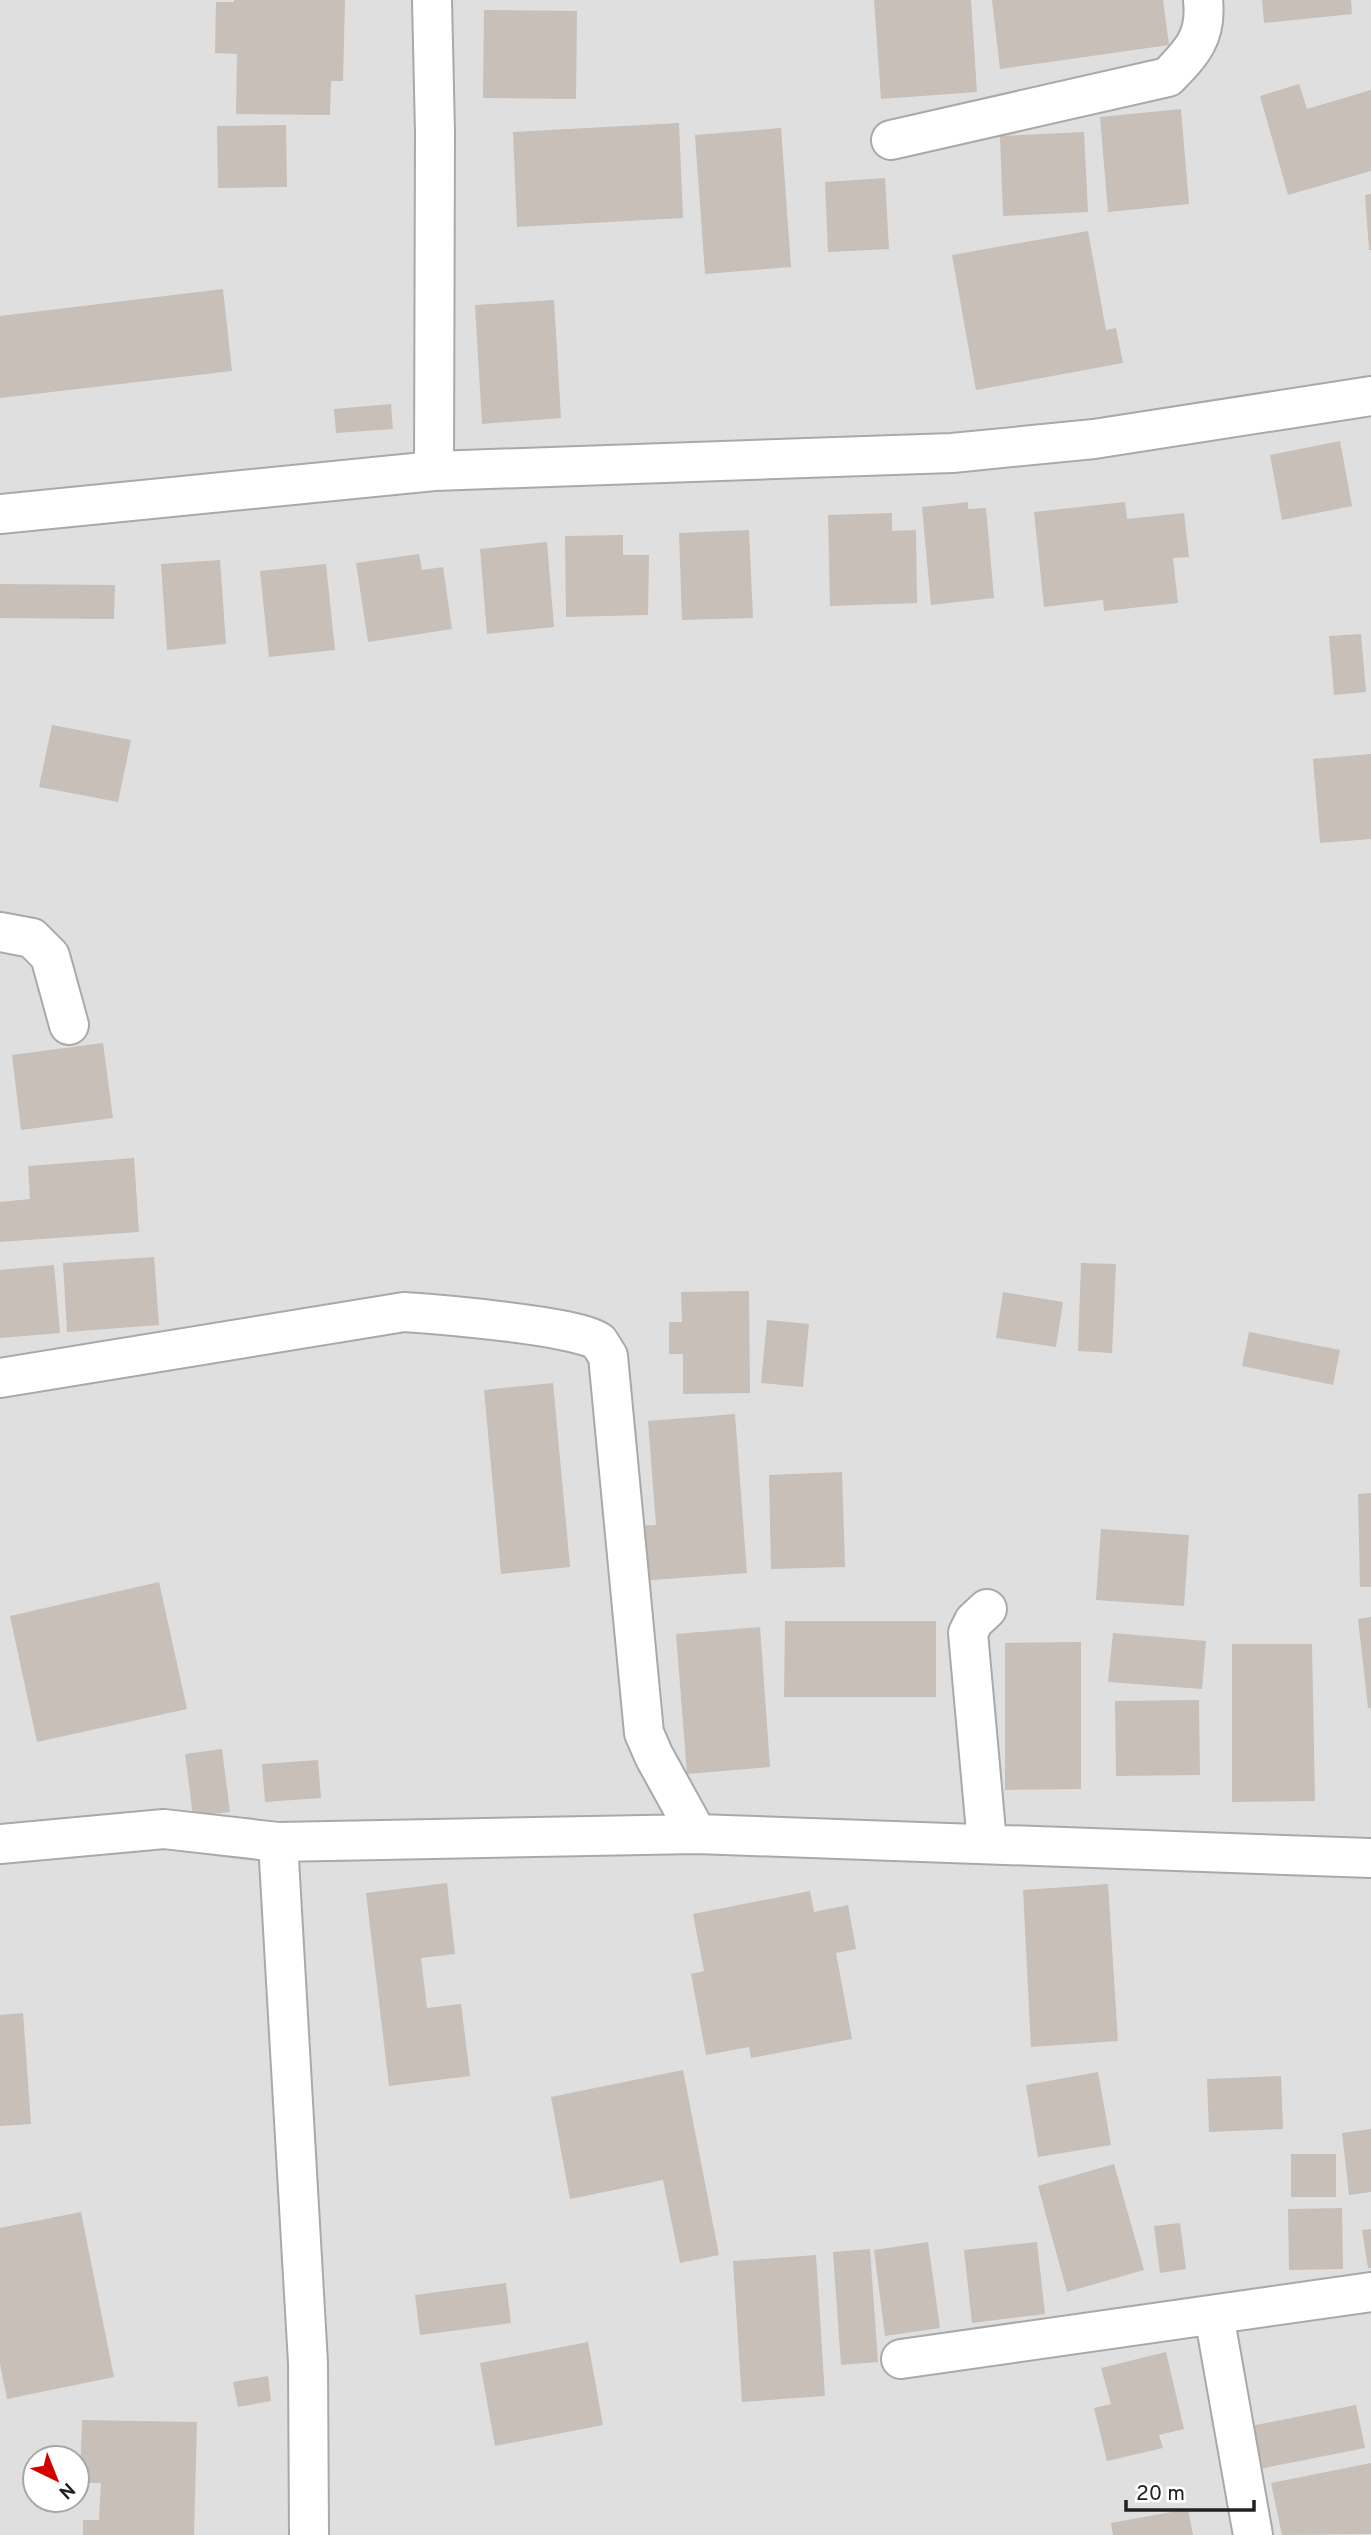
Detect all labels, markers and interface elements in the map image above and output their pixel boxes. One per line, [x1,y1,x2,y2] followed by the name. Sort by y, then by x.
[21,2444,91,2514] north arrow
[1126,2468,1254,2512] scale bar
[53,2477,79,2503] text: N
[1136,2481,1185,2508] text: 20 m

